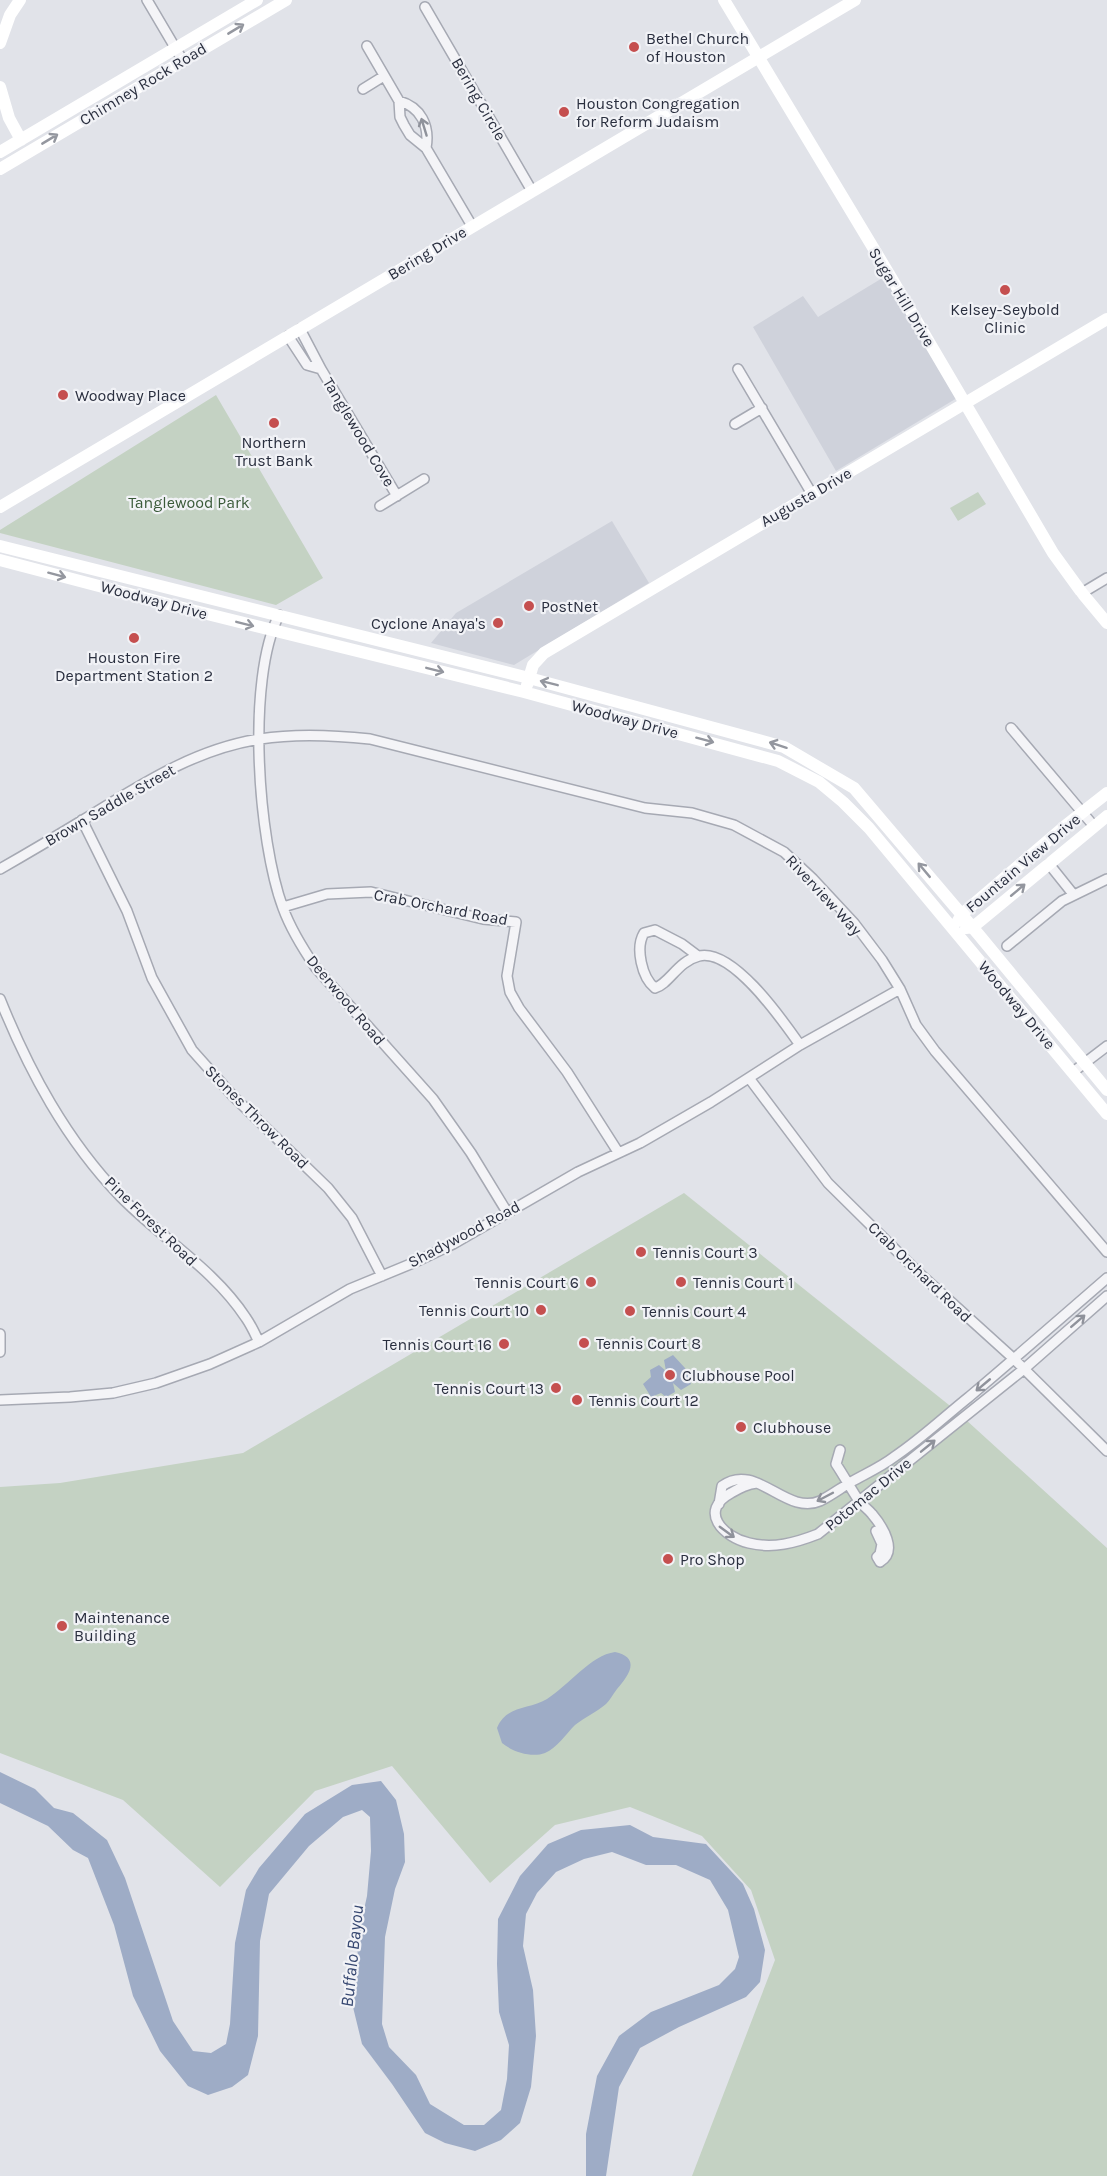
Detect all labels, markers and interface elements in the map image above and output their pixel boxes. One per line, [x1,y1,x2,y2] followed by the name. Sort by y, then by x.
[227,23,244,35] one-way arrow
[646,29,749,66] place label: Bethel Church of Houston
[76,39,210,129] street label: Chimney Rock Road
[627,40,641,54] marker: Bethel Church of Houston
[448,54,510,144] street label: Bering Circle
[576,94,740,131] place label: Houston Congregation for Reform Judaism
[557,105,571,119] marker: Houston Congregation for Reform Judaism
[418,118,429,137] one-way arrow
[41,133,58,145] one-way arrow
[384,222,470,284] street label: Bering Drive
[865,244,939,350] street label: Sugar Hill Drive
[998,283,1012,297] marker: Kelsey-Seybold Clinic
[950,300,1060,337] place label: Kelsey-Seybold Clinic
[319,374,399,490] street label: Tanglewood Cove
[75,386,186,405] place label: Woodway Place
[56,388,70,402] marker: Woodway Place
[267,416,281,430] marker: Northern Trust Bank
[235,433,313,470] place label: Northern Trust Bank
[757,463,855,531] street label: Augusta Drive
[128,493,250,512] park label: Tanglewood Park
[47,570,66,581] one-way arrow
[99,577,209,623] street label: Woodway Drive
[541,597,598,616] place label: PostNet
[522,599,536,613] marker: PostNet
[371,614,486,633] place label: Cyclone Anaya's
[491,616,505,630] marker: Cyclone Anaya's
[236,618,255,630] one-way arrow
[127,631,141,645] marker: Houston Fire Department Station 2
[55,648,213,685] place label: Houston Fire Department Station 2
[425,665,444,677] one-way arrow
[540,677,559,689] one-way arrow
[570,696,680,742] street label: Woodway Drive
[695,734,714,746] one-way arrow
[769,739,788,750] one-way arrow
[41,760,179,850] street label: Brown Saddle Street
[962,809,1084,917] street label: Fountain View Drive
[782,851,866,940] street label: Riverview Way
[917,863,931,878] one-way arrow
[1010,883,1025,897] one-way arrow
[372,885,510,929] street label: Crab Orchard Road
[303,951,389,1049] street label: Deerwood Road
[974,957,1060,1053] street label: Woodway Drive
[201,1061,313,1173] street label: Stones Throw Road
[101,1172,201,1270] street label: Pine Forest Road
[405,1196,523,1272] street label: Shadywood Road
[864,1218,976,1326] street label: Crab Orchard Road
[653,1243,758,1262] place label: Tennis Court 3
[634,1245,648,1259] marker: Tennis Court 3
[475,1273,579,1292] place label: Tennis Court 6
[693,1273,793,1292] place label: Tennis Court 1
[584,1275,598,1289] marker: Tennis Court 6
[674,1275,688,1289] marker: Tennis Court 1
[419,1301,529,1320] place label: Tennis Court 10
[642,1302,746,1321] place label: Tennis Court 4
[534,1303,548,1317] marker: Tennis Court 10
[623,1304,637,1318] marker: Tennis Court 4
[1070,1314,1085,1328] one-way arrow
[596,1334,701,1353] place label: Tennis Court 8
[382,1335,492,1354] place label: Tennis Court 16
[577,1336,591,1350] marker: Tennis Court 8
[497,1337,511,1351] marker: Tennis Court 16
[682,1366,795,1385] place label: Clubhouse Pool
[663,1368,677,1382] marker: Clubhouse Pool
[975,1378,991,1391] one-way arrow
[434,1379,544,1398] place label: Tennis Court 13
[549,1381,563,1395] marker: Tennis Court 13
[589,1391,699,1410] place label: Tennis Court 12
[570,1393,584,1407] marker: Tennis Court 12
[753,1418,831,1437] place label: Clubhouse
[734,1420,748,1434] marker: Clubhouse
[920,1439,936,1452] one-way arrow
[821,1453,915,1535] street label: Potomac Drive
[817,1491,834,1503] one-way arrow
[719,1525,735,1538] one-way arrow
[680,1550,745,1569] place label: Pro Shop
[661,1552,675,1566] marker: Pro Shop
[74,1608,170,1645] place label: Maintenance Building
[55,1619,69,1633] marker: Maintenance Building
[336,1904,368,2008] water label: Buffalo Bayou

